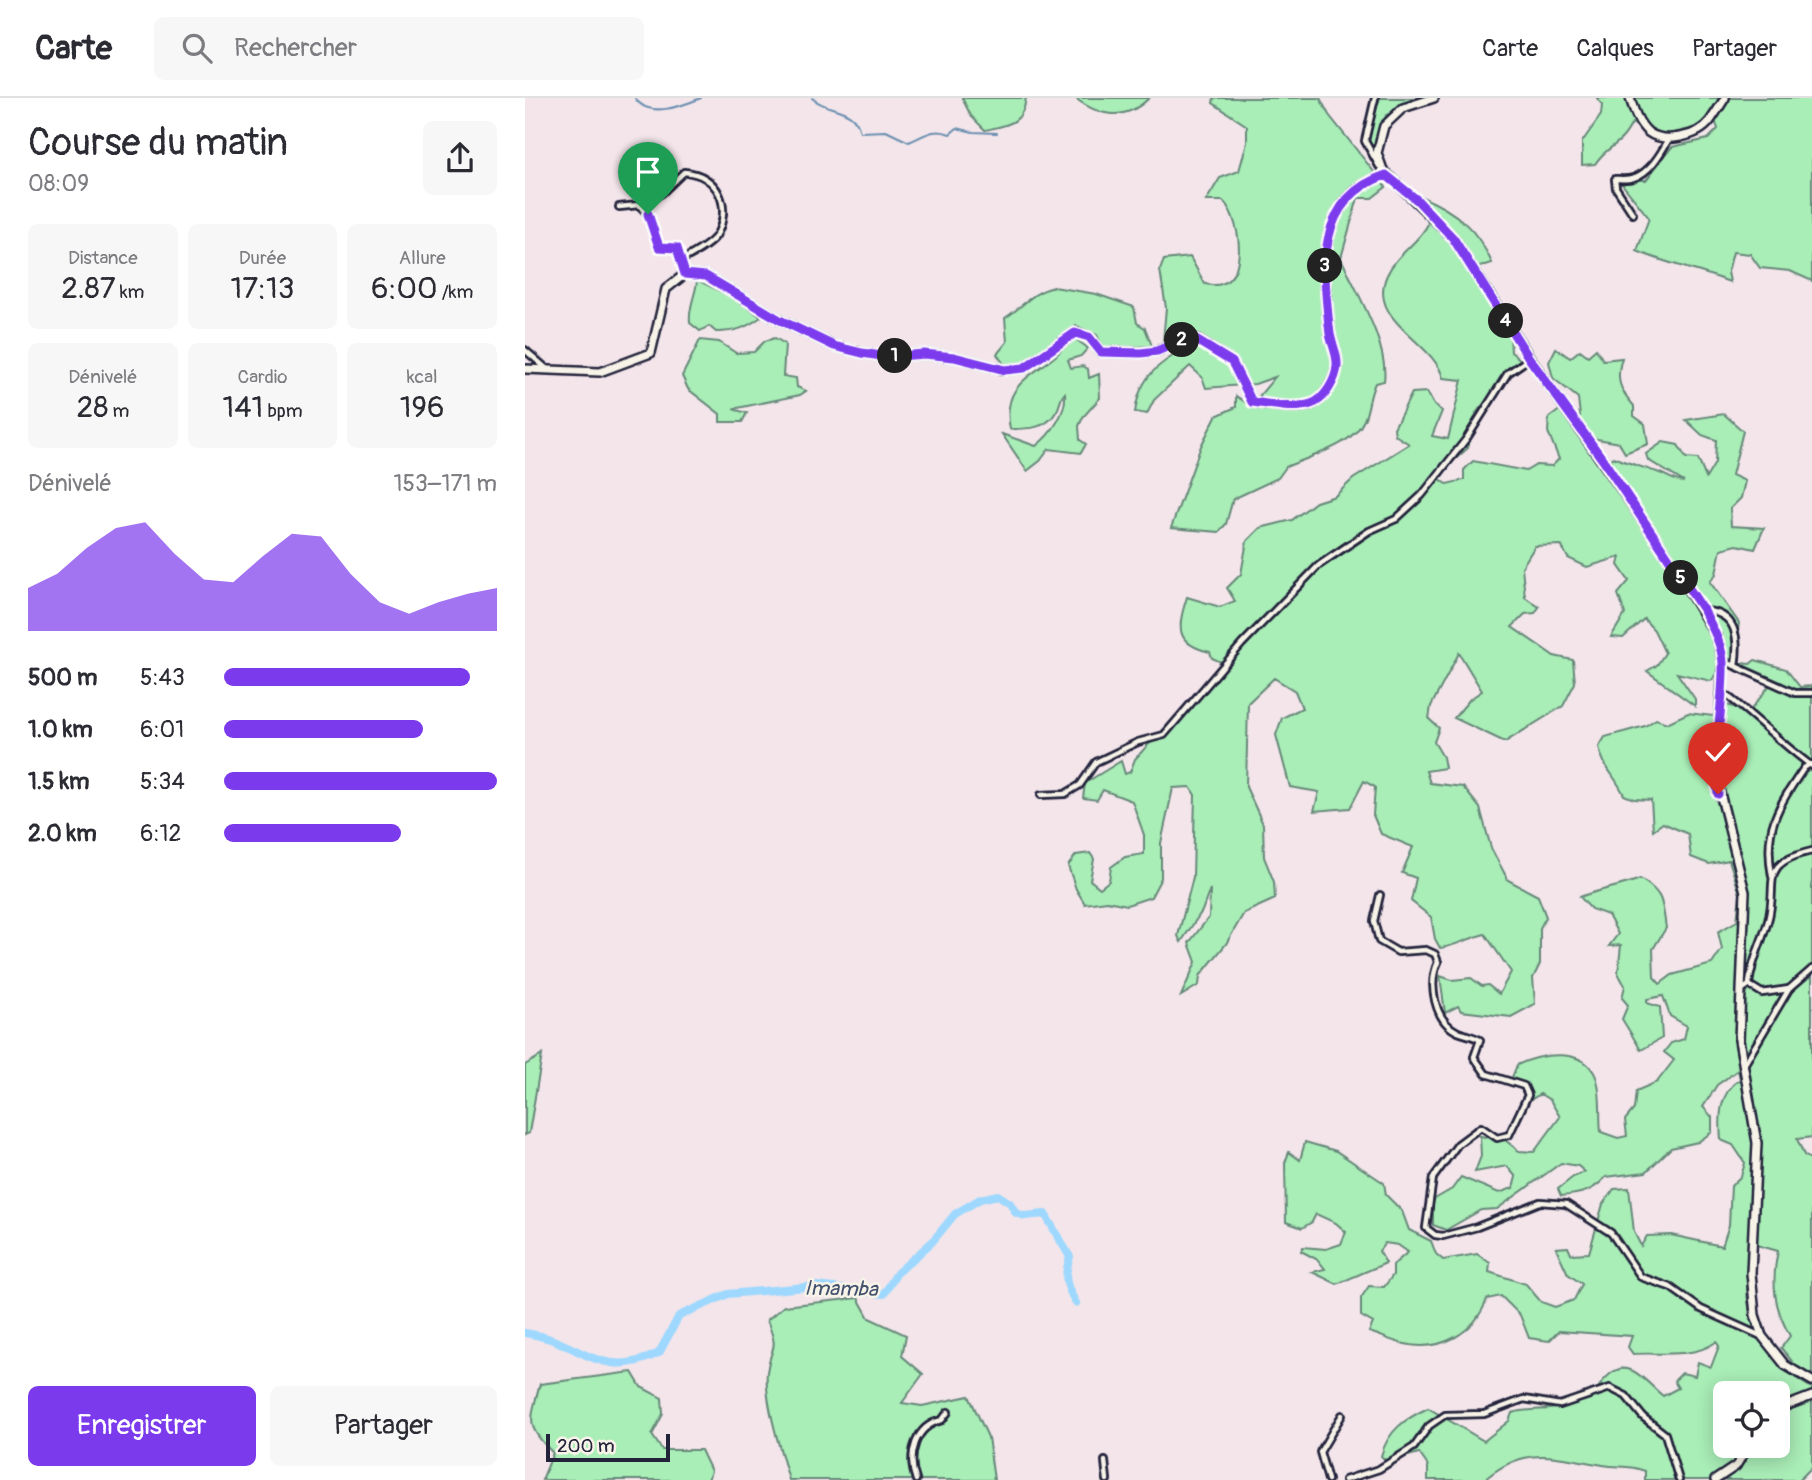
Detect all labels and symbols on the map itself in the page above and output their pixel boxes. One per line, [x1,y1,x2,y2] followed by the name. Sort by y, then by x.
[618,142,678,214] pin
[1307,248,1343,284] pin: 3
[1489,304,1523,339] pin: 4
[1165,322,1199,358] pin: 2
[877,338,913,374] pin: 1
[1663,560,1699,596] pin: 5
[1688,722,1748,794] pin
[804,1275,879,1303] water label: Imamba
[546,1431,670,1463] scale bar

